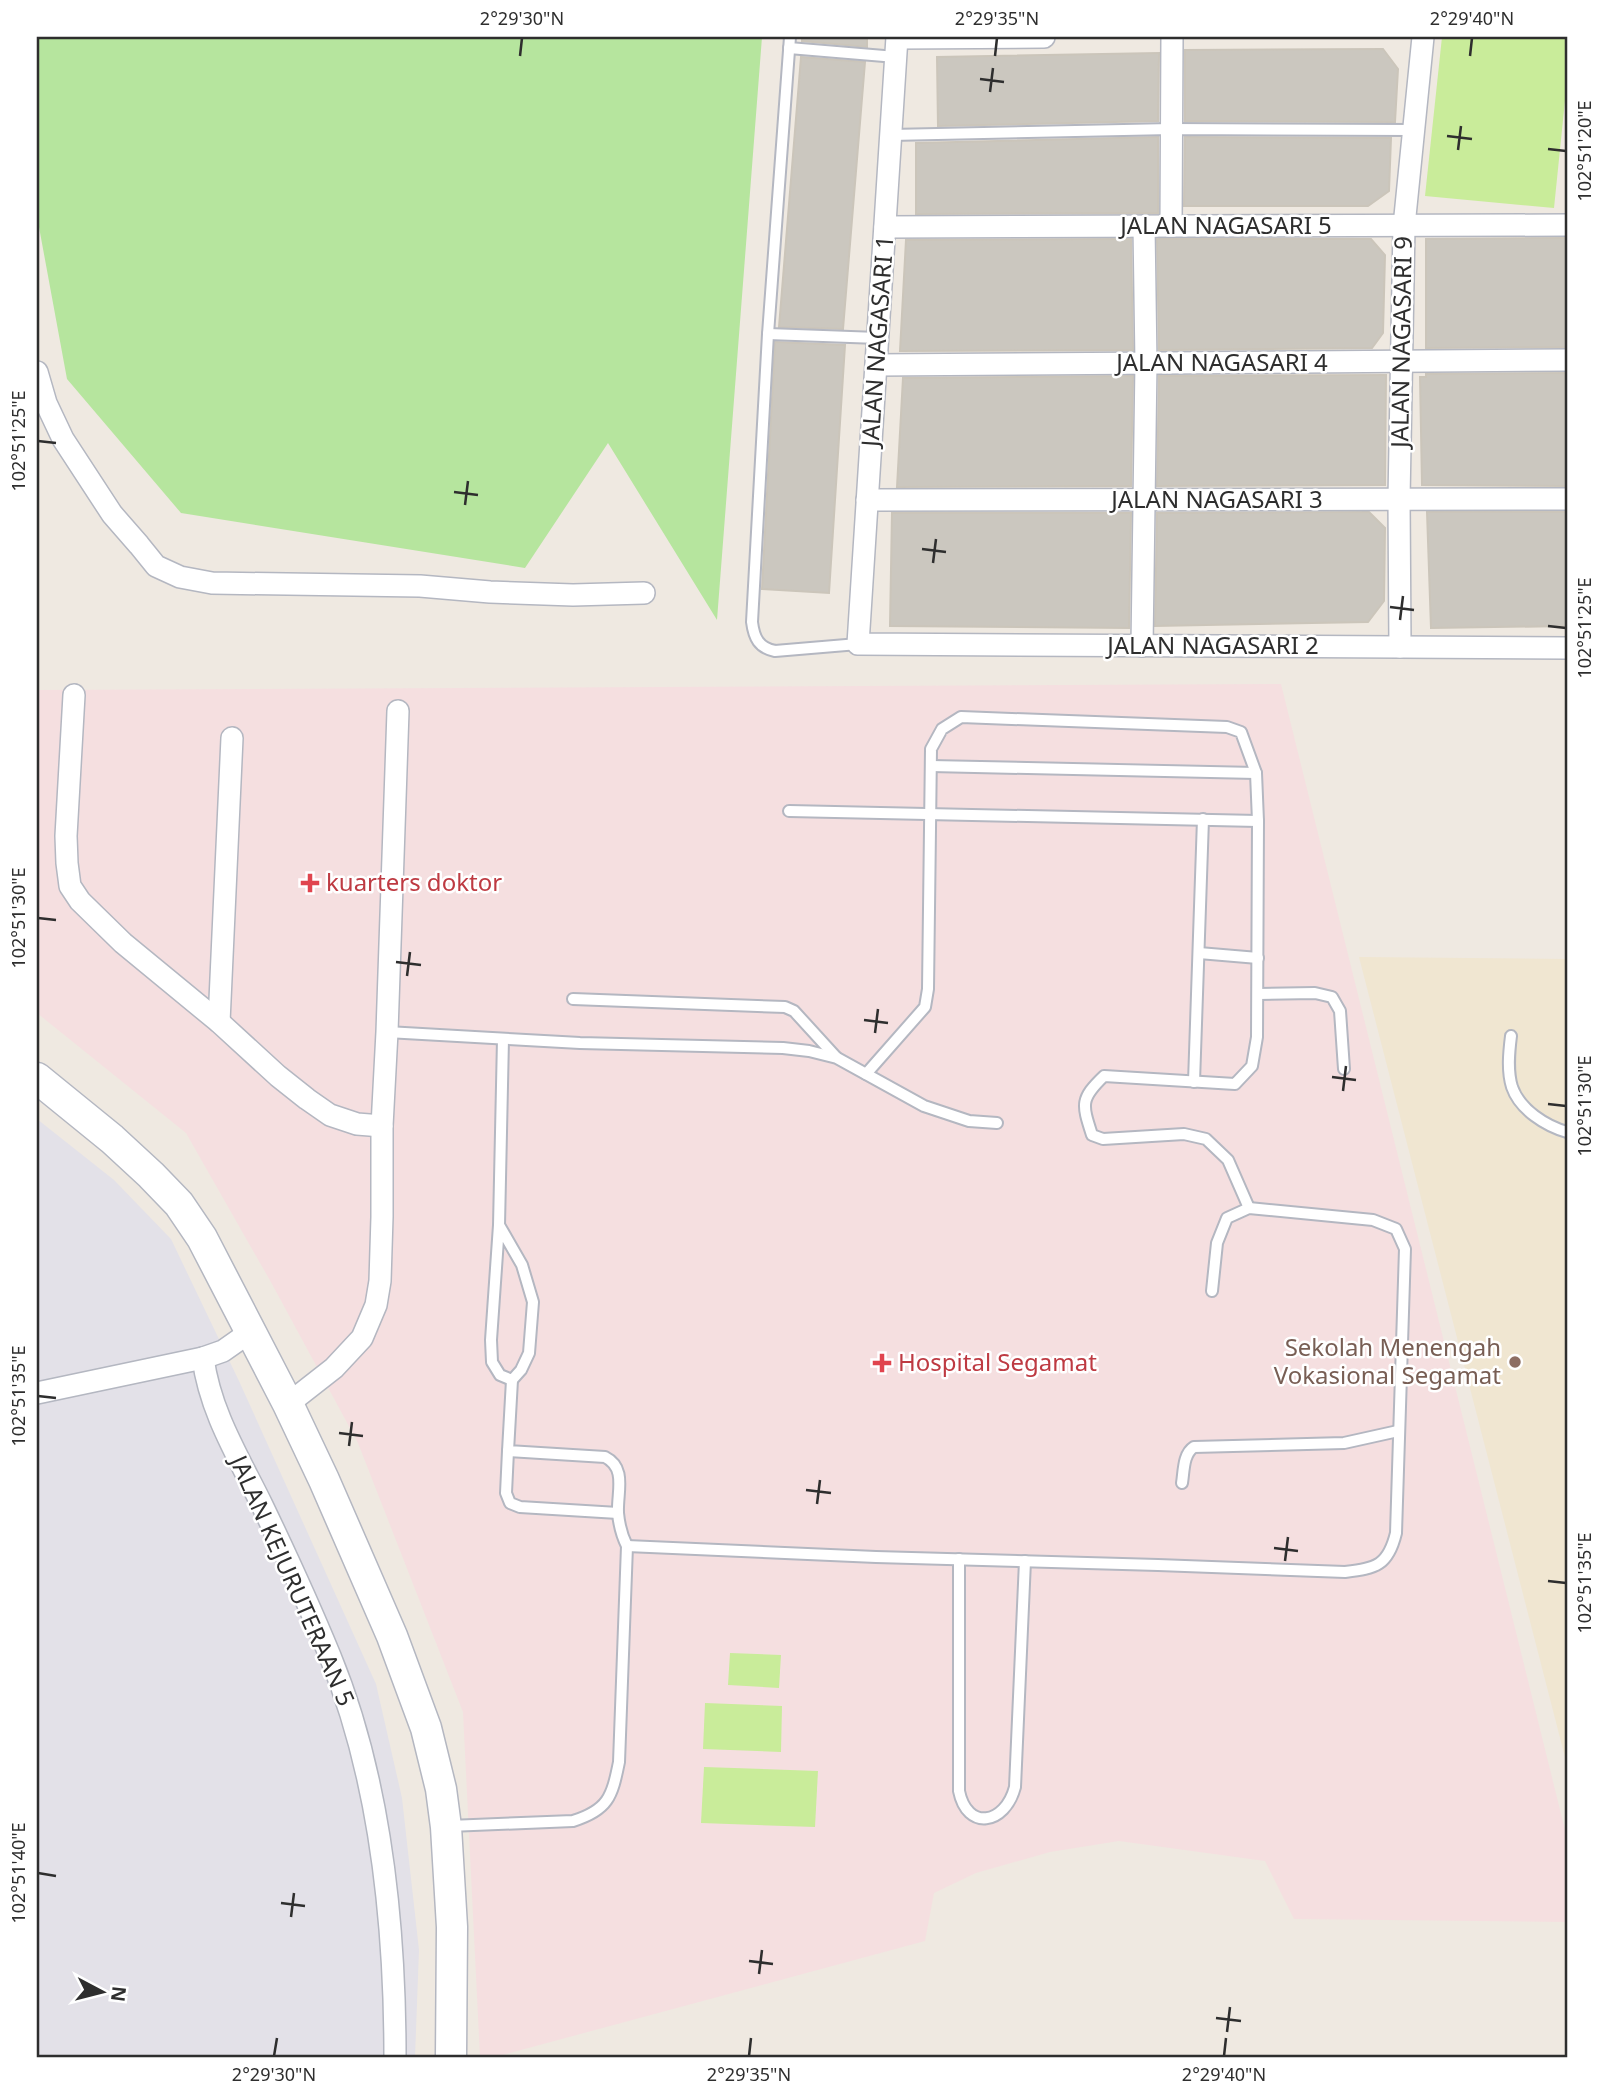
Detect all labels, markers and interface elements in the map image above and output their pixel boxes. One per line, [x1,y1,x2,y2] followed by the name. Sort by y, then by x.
[480,6,564,30] text: 2°29'30"N
[955,6,1039,30] text: 2°29'35"N
[1430,6,1514,30] text: 2°29'40"N
[1572,100,1596,202] text: 102°51'20"E
[1118,208,1332,241] street label: JALAN NAGASARI 5
[853,234,900,450] street label: JALAN NAGASARI 1
[1382,236,1419,450] street label: JALAN NAGASARI 9
[1114,345,1328,378] street label: JALAN NAGASARI 4
[6,390,30,492] text: 102°51'25"E
[1109,482,1323,515] street label: JALAN NAGASARI 3
[1572,577,1596,679] text: 102°51'25"E
[1105,628,1319,661] street label: JALAN NAGASARI 2
[326,865,502,898] place label: kuarters doktor
[6,867,30,969] text: 102°51'30"E
[300,873,320,893] marker: kuarters doktor
[1572,1055,1596,1157] text: 102°51'30"E
[1274,1330,1501,1391] place label: Sekolah Menengah Vokasional Segamat
[6,1345,30,1447] text: 102°51'35"E
[898,1345,1097,1378] place label: Hospital Segamat
[872,1353,892,1373] marker: Hospital Segamat
[1507,1354,1523,1370] marker: Sekolah Menengah Vokasional Segamat
[222,1448,364,1711] street label: JALAN KEJURUTERAAN 5
[1572,1532,1596,1634] text: 102°51'35"E
[6,1822,30,1924] text: 102°51'40"E
[66,1958,136,2028] north arrow
[105,1985,133,2003] text: N
[232,2062,316,2086] text: 2°29'30"N
[707,2062,791,2086] text: 2°29'35"N
[1182,2062,1266,2086] text: 2°29'40"N

